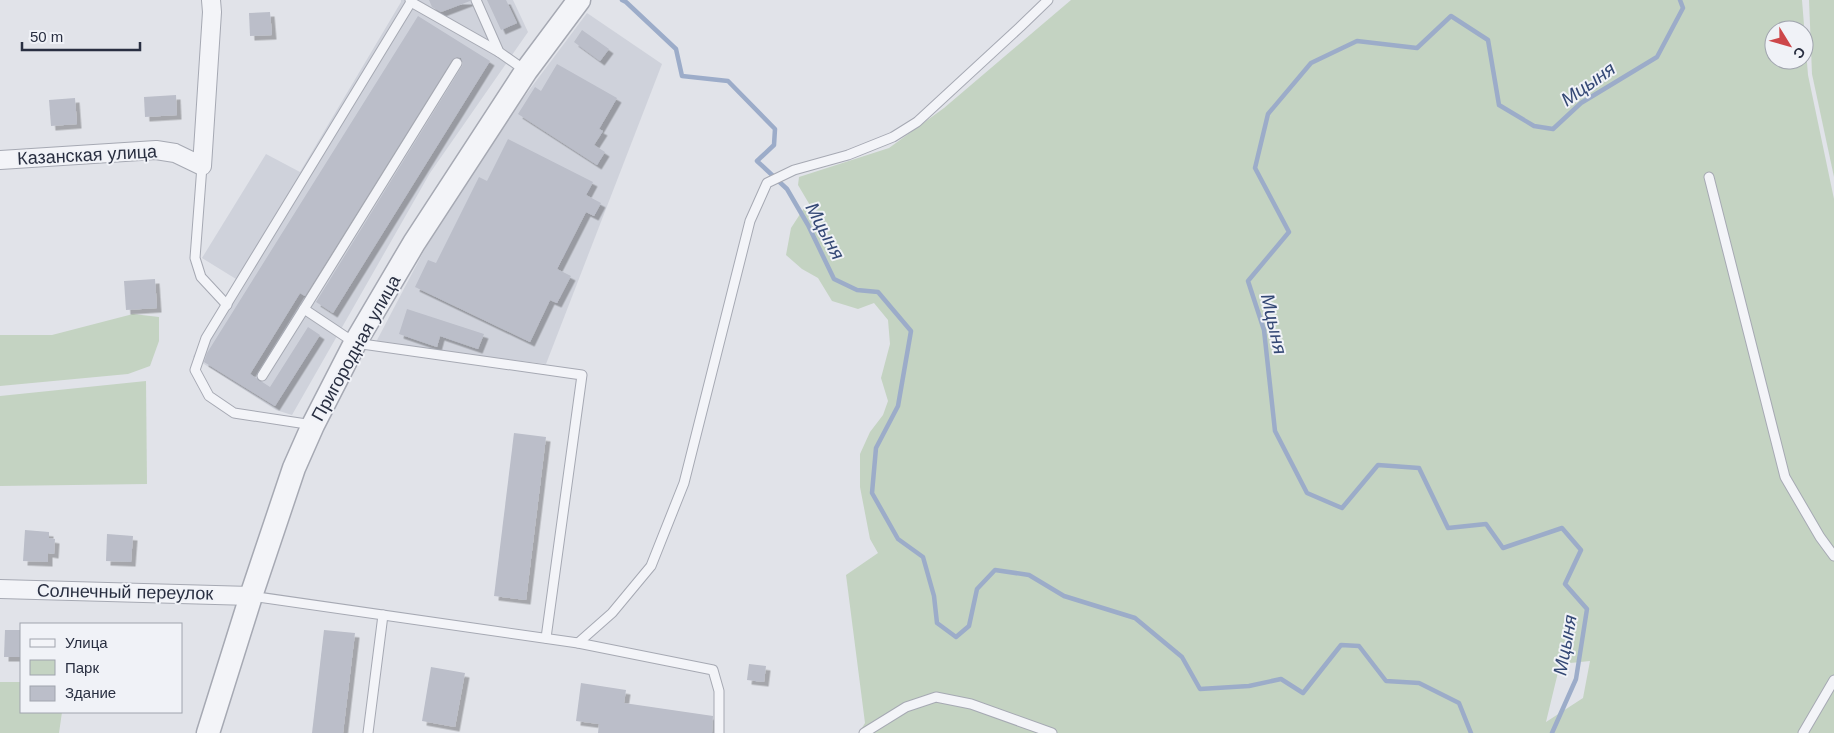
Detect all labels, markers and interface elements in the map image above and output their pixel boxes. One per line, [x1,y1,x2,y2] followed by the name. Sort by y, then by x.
[22,20,140,52] scale bar
[1764,20,1814,70] north arrow
[30,28,63,45] text: 50 m
[1790,44,1809,62] text: С
[1557,58,1619,110] water label: Мцыня
[17,141,158,169] street label: Казанская улица
[801,199,849,263] water label: Мцыня
[308,271,405,424] street label: Пригородная улица
[1257,292,1291,356] water label: Мцыня
[37,580,214,604] street label: Солнечный переулок
[1549,613,1581,677] water label: Мцыня
[20,623,182,713] legend
[65,634,108,651] text: Улица
[65,659,99,676] text: Парк
[65,684,116,701] text: Здание

